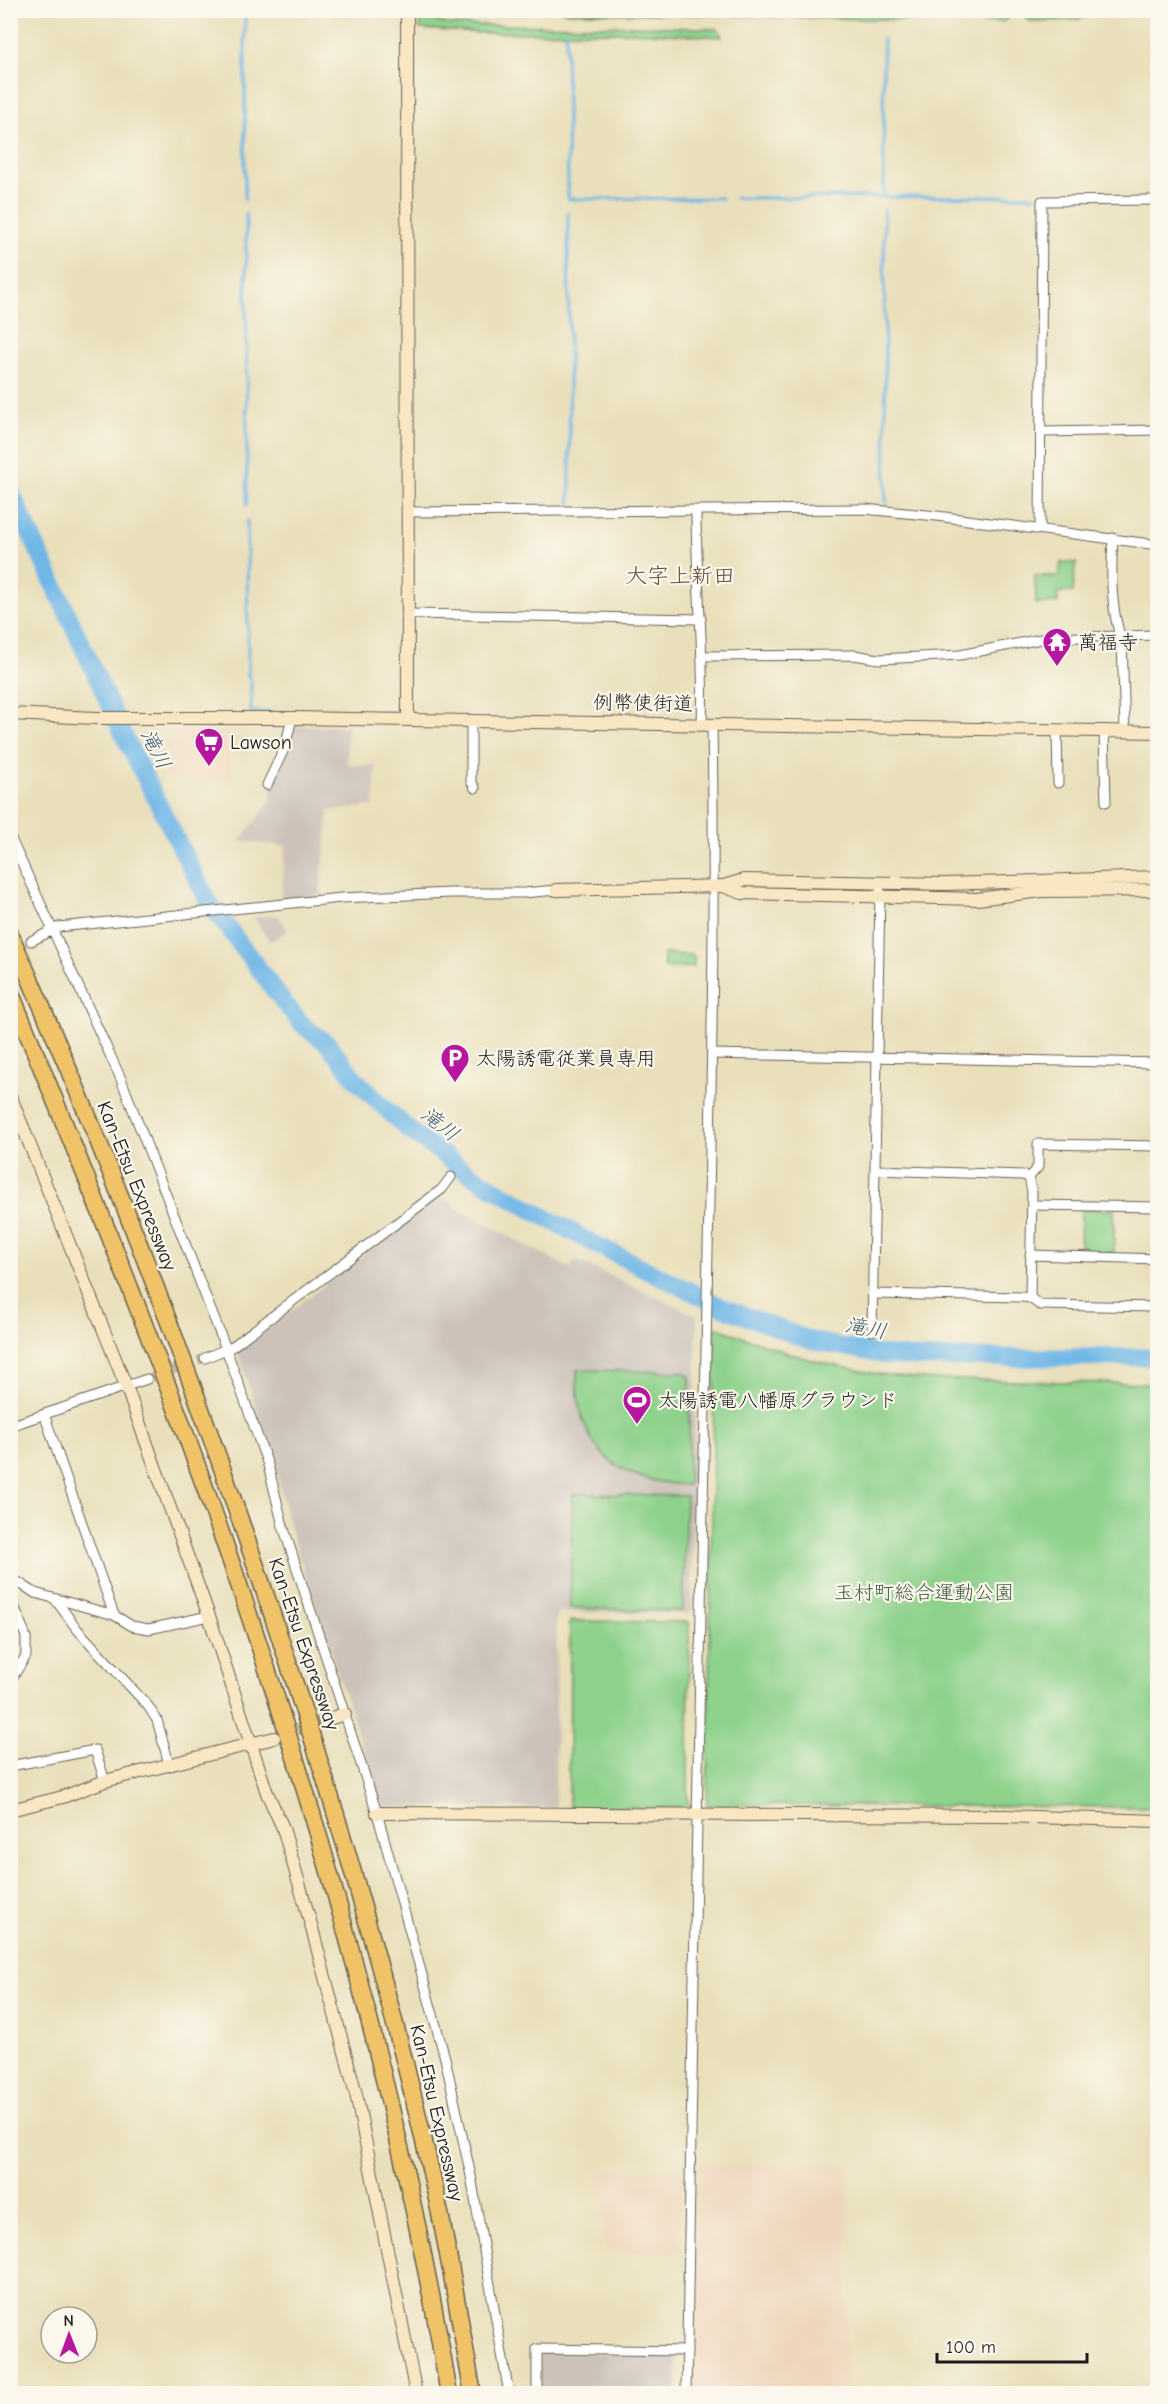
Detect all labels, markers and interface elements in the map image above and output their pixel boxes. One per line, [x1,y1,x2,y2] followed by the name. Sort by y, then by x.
[625,563,735,589] district label: 大字上新田
[1041,626,1073,668] temple icon: 萬福寺
[1078,631,1138,654] place label: 萬福寺
[593,691,693,715] street label: 例幣使街道
[136,725,176,773] water label: 滝川
[193,726,225,768] supermarket icon: Lawson
[230,731,292,754] place label: Lawson
[439,1042,471,1084] parking icon: 太陽誘電従業員専用
[476,1047,656,1070] place label: 太陽誘電従業員専用
[92,1098,182,1274] street label: Kan-Etsu Expressway
[416,1102,464,1146] water label: 滝川
[843,1313,889,1343] water label: 滝川
[621,1384,653,1426] sports icon: 太陽誘電八幡原グラウンド
[658,1389,898,1412] place label: 太陽誘電八幡原グラウンド
[264,1555,344,1733] street label: Kan-Etsu Expressway
[834,1581,1014,1604] park label: 玉村町総合運動公園
[405,2022,469,2204] street label: Kan-Etsu Expressway
[39,2305,99,2365] north arrow
[63,2312,74,2330] text: N
[937,2326,1087,2364] scale bar
[946,2337,996,2358] text: 100 m

